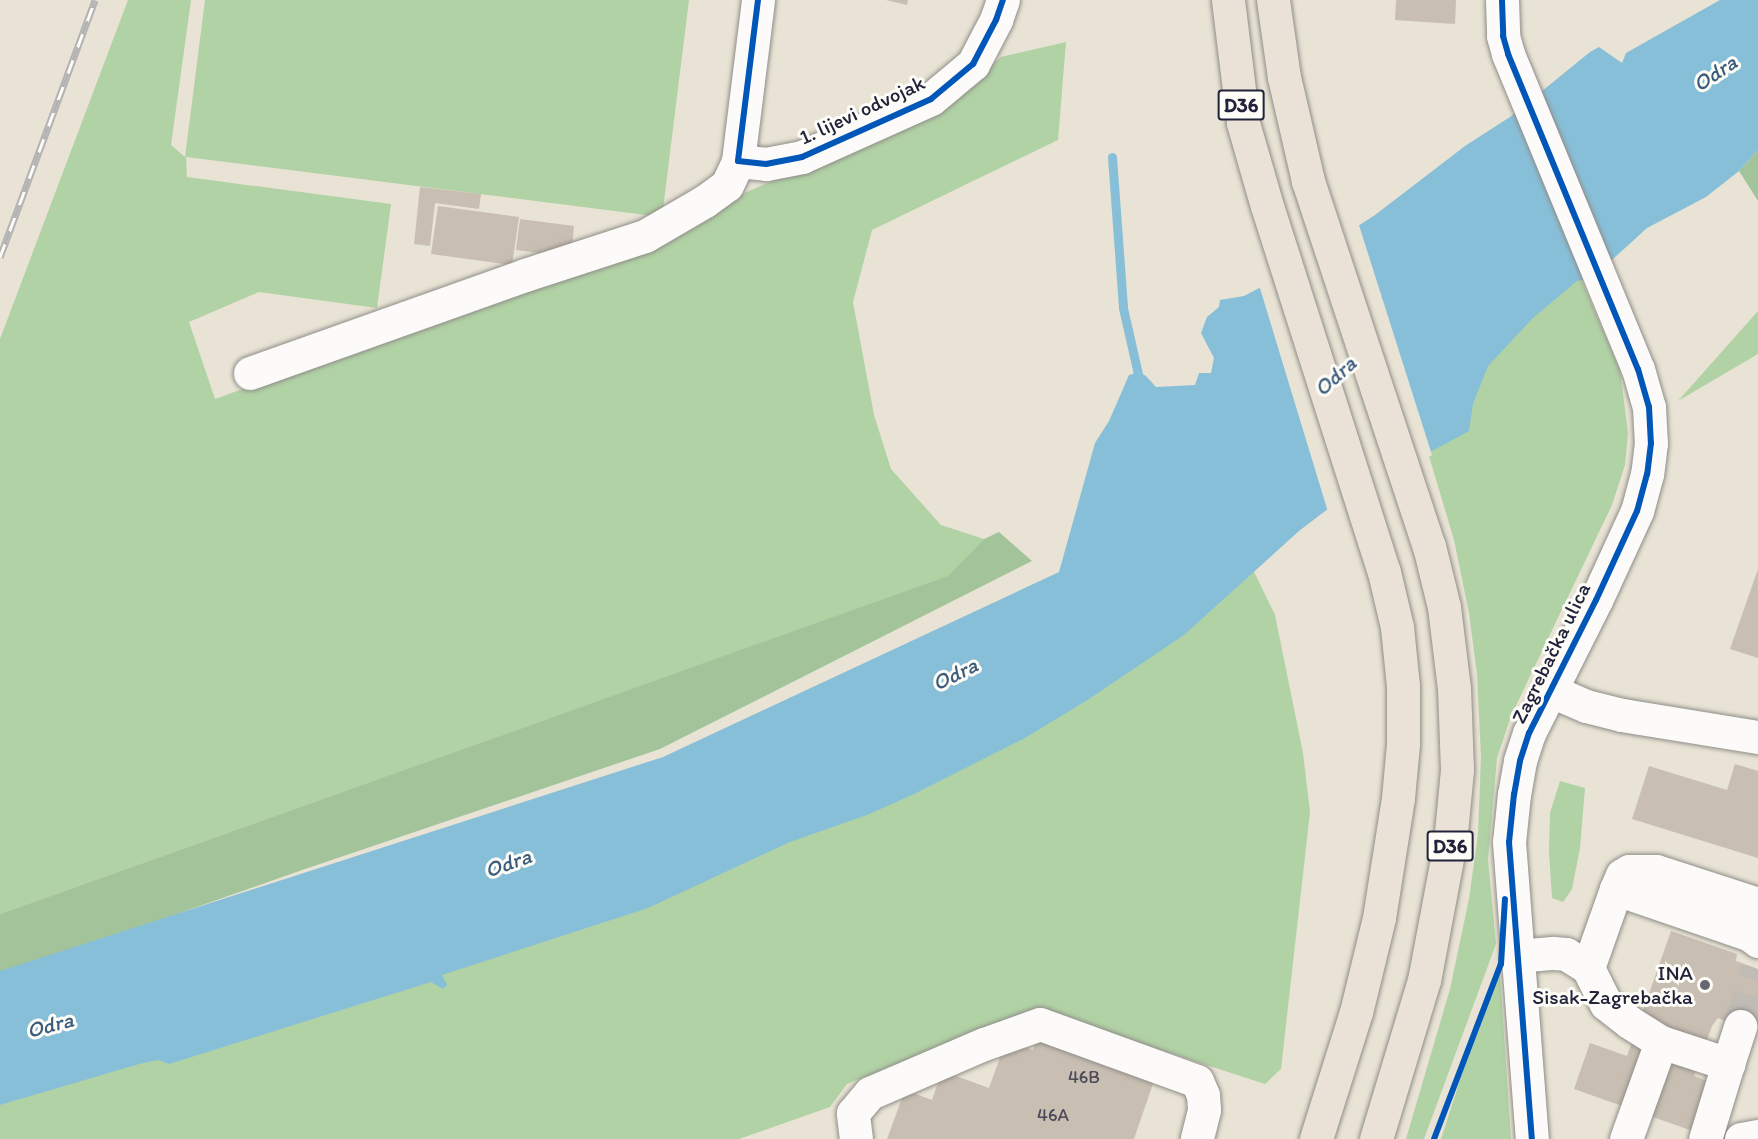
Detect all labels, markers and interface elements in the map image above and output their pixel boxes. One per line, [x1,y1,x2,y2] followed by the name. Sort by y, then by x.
[1688,49,1742,97] water label: Odra
[795,70,929,150] street label: 1. lijevi odvojak
[1217,88,1265,122] road number: D36
[1308,350,1362,402] water label: Odra
[1506,579,1596,727] street label: Zagrebačka ulica
[928,651,982,697] water label: Odra
[1426,829,1474,863] road number: D36
[481,842,535,884] water label: Odra
[1532,960,1693,1010] place label: INA Sisak-Zagrebačka
[1698,978,1712,992] marker: INA Sisak-Zagrebačka
[24,1006,76,1044] water label: Odra
[1068,1066,1100,1088] house number: 46B
[1037,1104,1069,1126] house number: 46A

